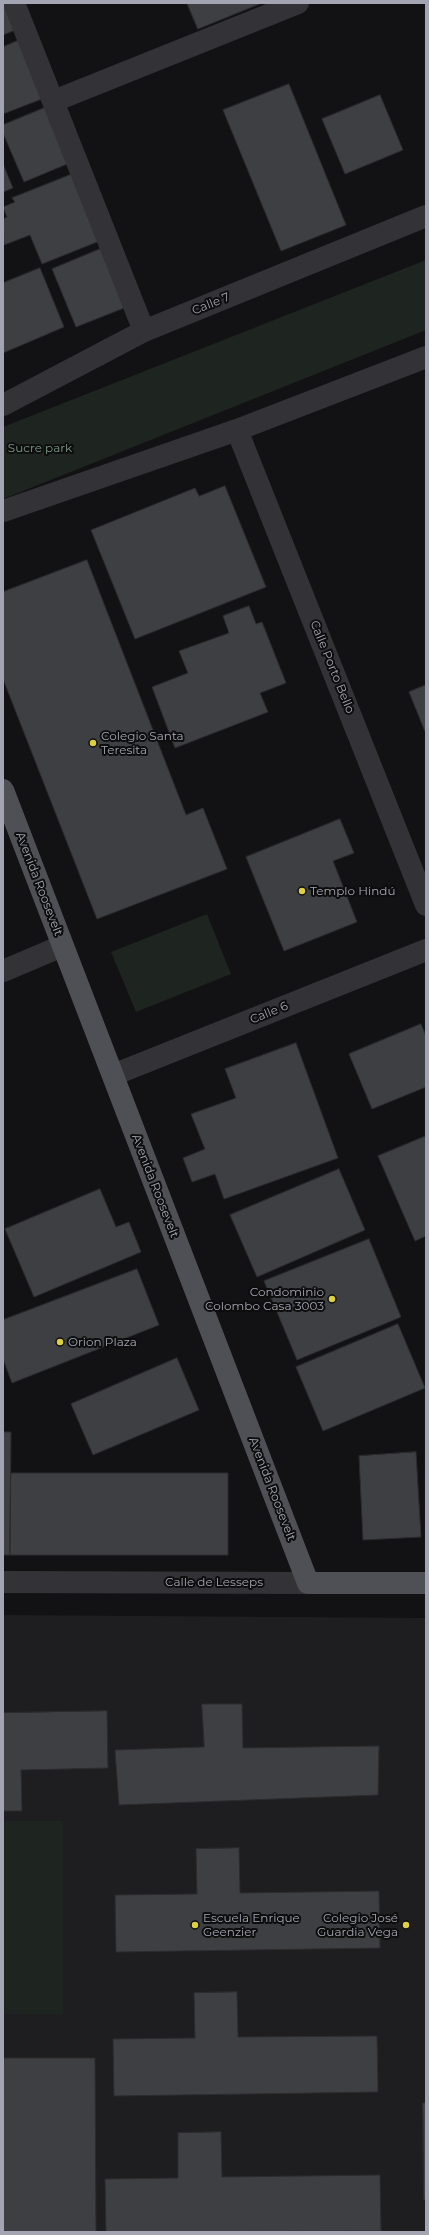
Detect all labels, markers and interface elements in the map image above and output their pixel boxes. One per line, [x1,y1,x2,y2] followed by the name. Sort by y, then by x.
[190,290,232,318] street label: Calle 7
[8,441,72,455] park label: Sucre park
[307,618,357,716] street label: Calle Porto Bello
[101,729,184,757] place label: Colegio Santa Teresita
[88,738,98,748] marker: Colegio Santa Teresita
[13,830,65,938] street label: Avenida Roosevelt
[310,884,396,898] place label: Templo Hindú
[297,886,307,896] marker: Templo Hindú
[248,999,290,1027] street label: Calle 6
[129,1132,181,1240] street label: Avenida Roosevelt
[205,1285,324,1313] place label: Condominio Colombo Casa 3003
[327,1294,337,1304] marker: Condominio Colombo Casa 3003
[68,1335,137,1349] place label: Orion Plaza
[55,1337,65,1347] marker: Orion Plaza
[246,1435,298,1543] street label: Avenida Roosevelt
[165,1575,263,1589] street label: Calle de Lesseps
[203,1911,300,1939] place label: Escuela Enrique Geenzier
[317,1911,398,1939] place label: Colegio José Guardia Vega
[190,1920,200,1930] marker: Escuela Enrique Geenzier
[401,1920,411,1930] marker: Colegio José Guardia Vega

